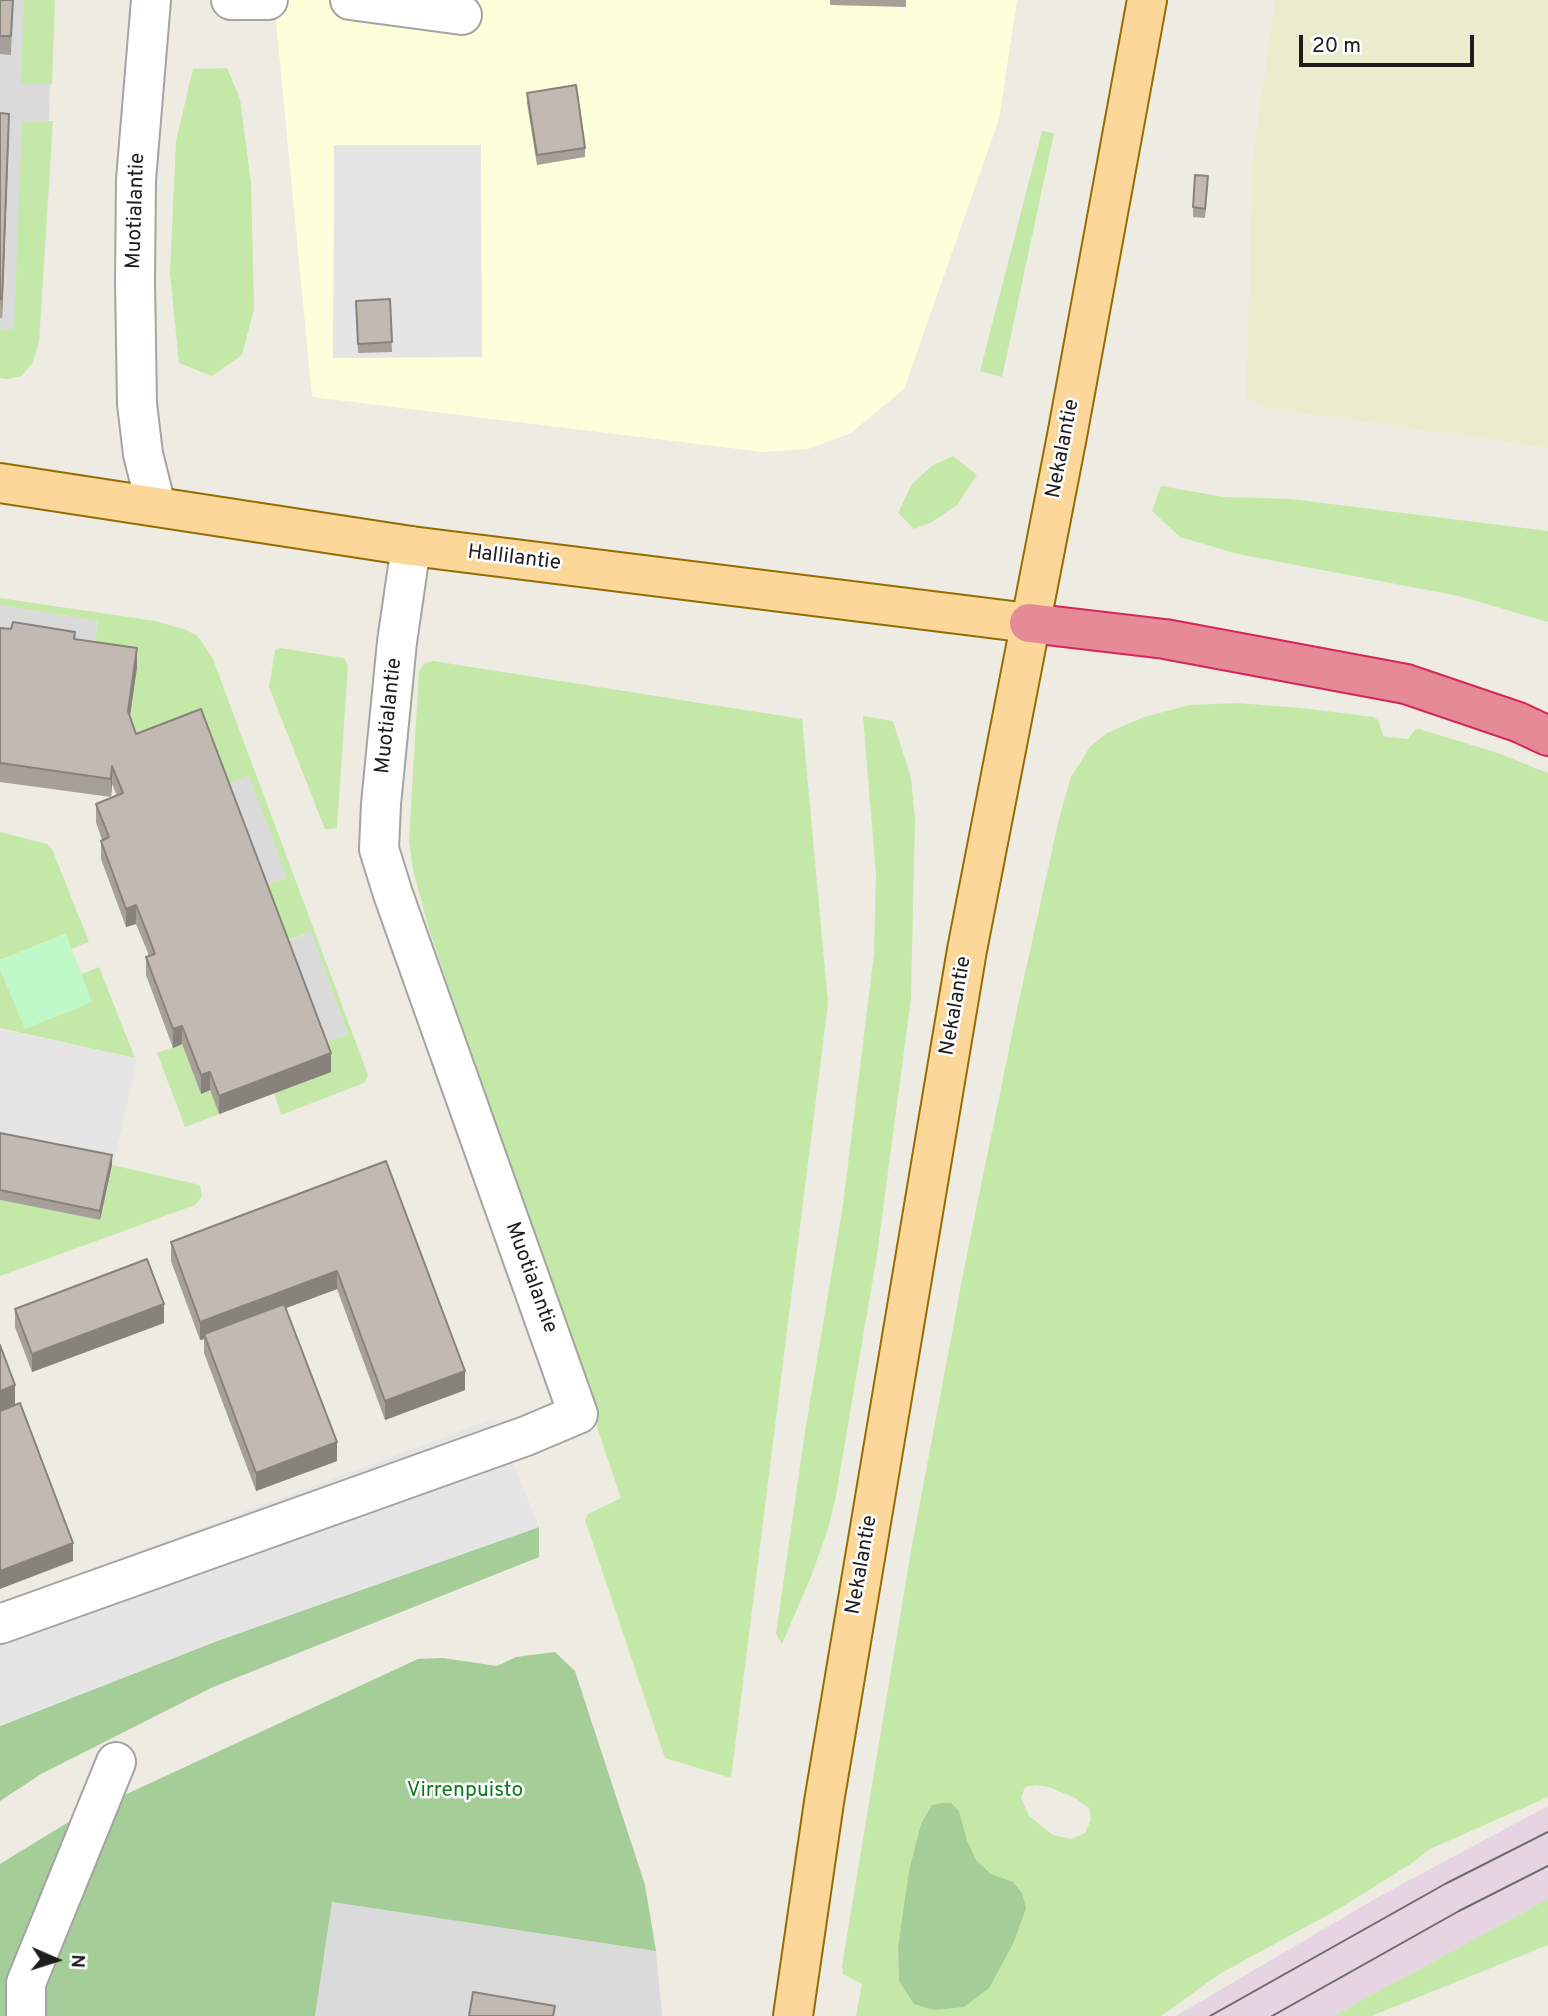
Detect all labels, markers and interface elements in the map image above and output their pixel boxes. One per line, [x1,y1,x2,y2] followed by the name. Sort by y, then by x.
[1303,21,1478,65] scale bar
[1312,33,1361,60] text: 20 m
[122,152,152,270] street label: Muotialantie
[1042,397,1086,501] street label: Nekalantie
[466,541,562,577] street label: Hallilantie
[371,657,409,775] street label: Muotialantie
[936,954,978,1058] street label: Nekalantie
[498,1219,562,1337] street label: Muotialantie
[842,1513,884,1617] street label: Nekalantie
[407,1779,523,1805] park label: Virrenpuisto
[21,1925,91,1995] north arrow
[65,1954,89,1969] text: N

